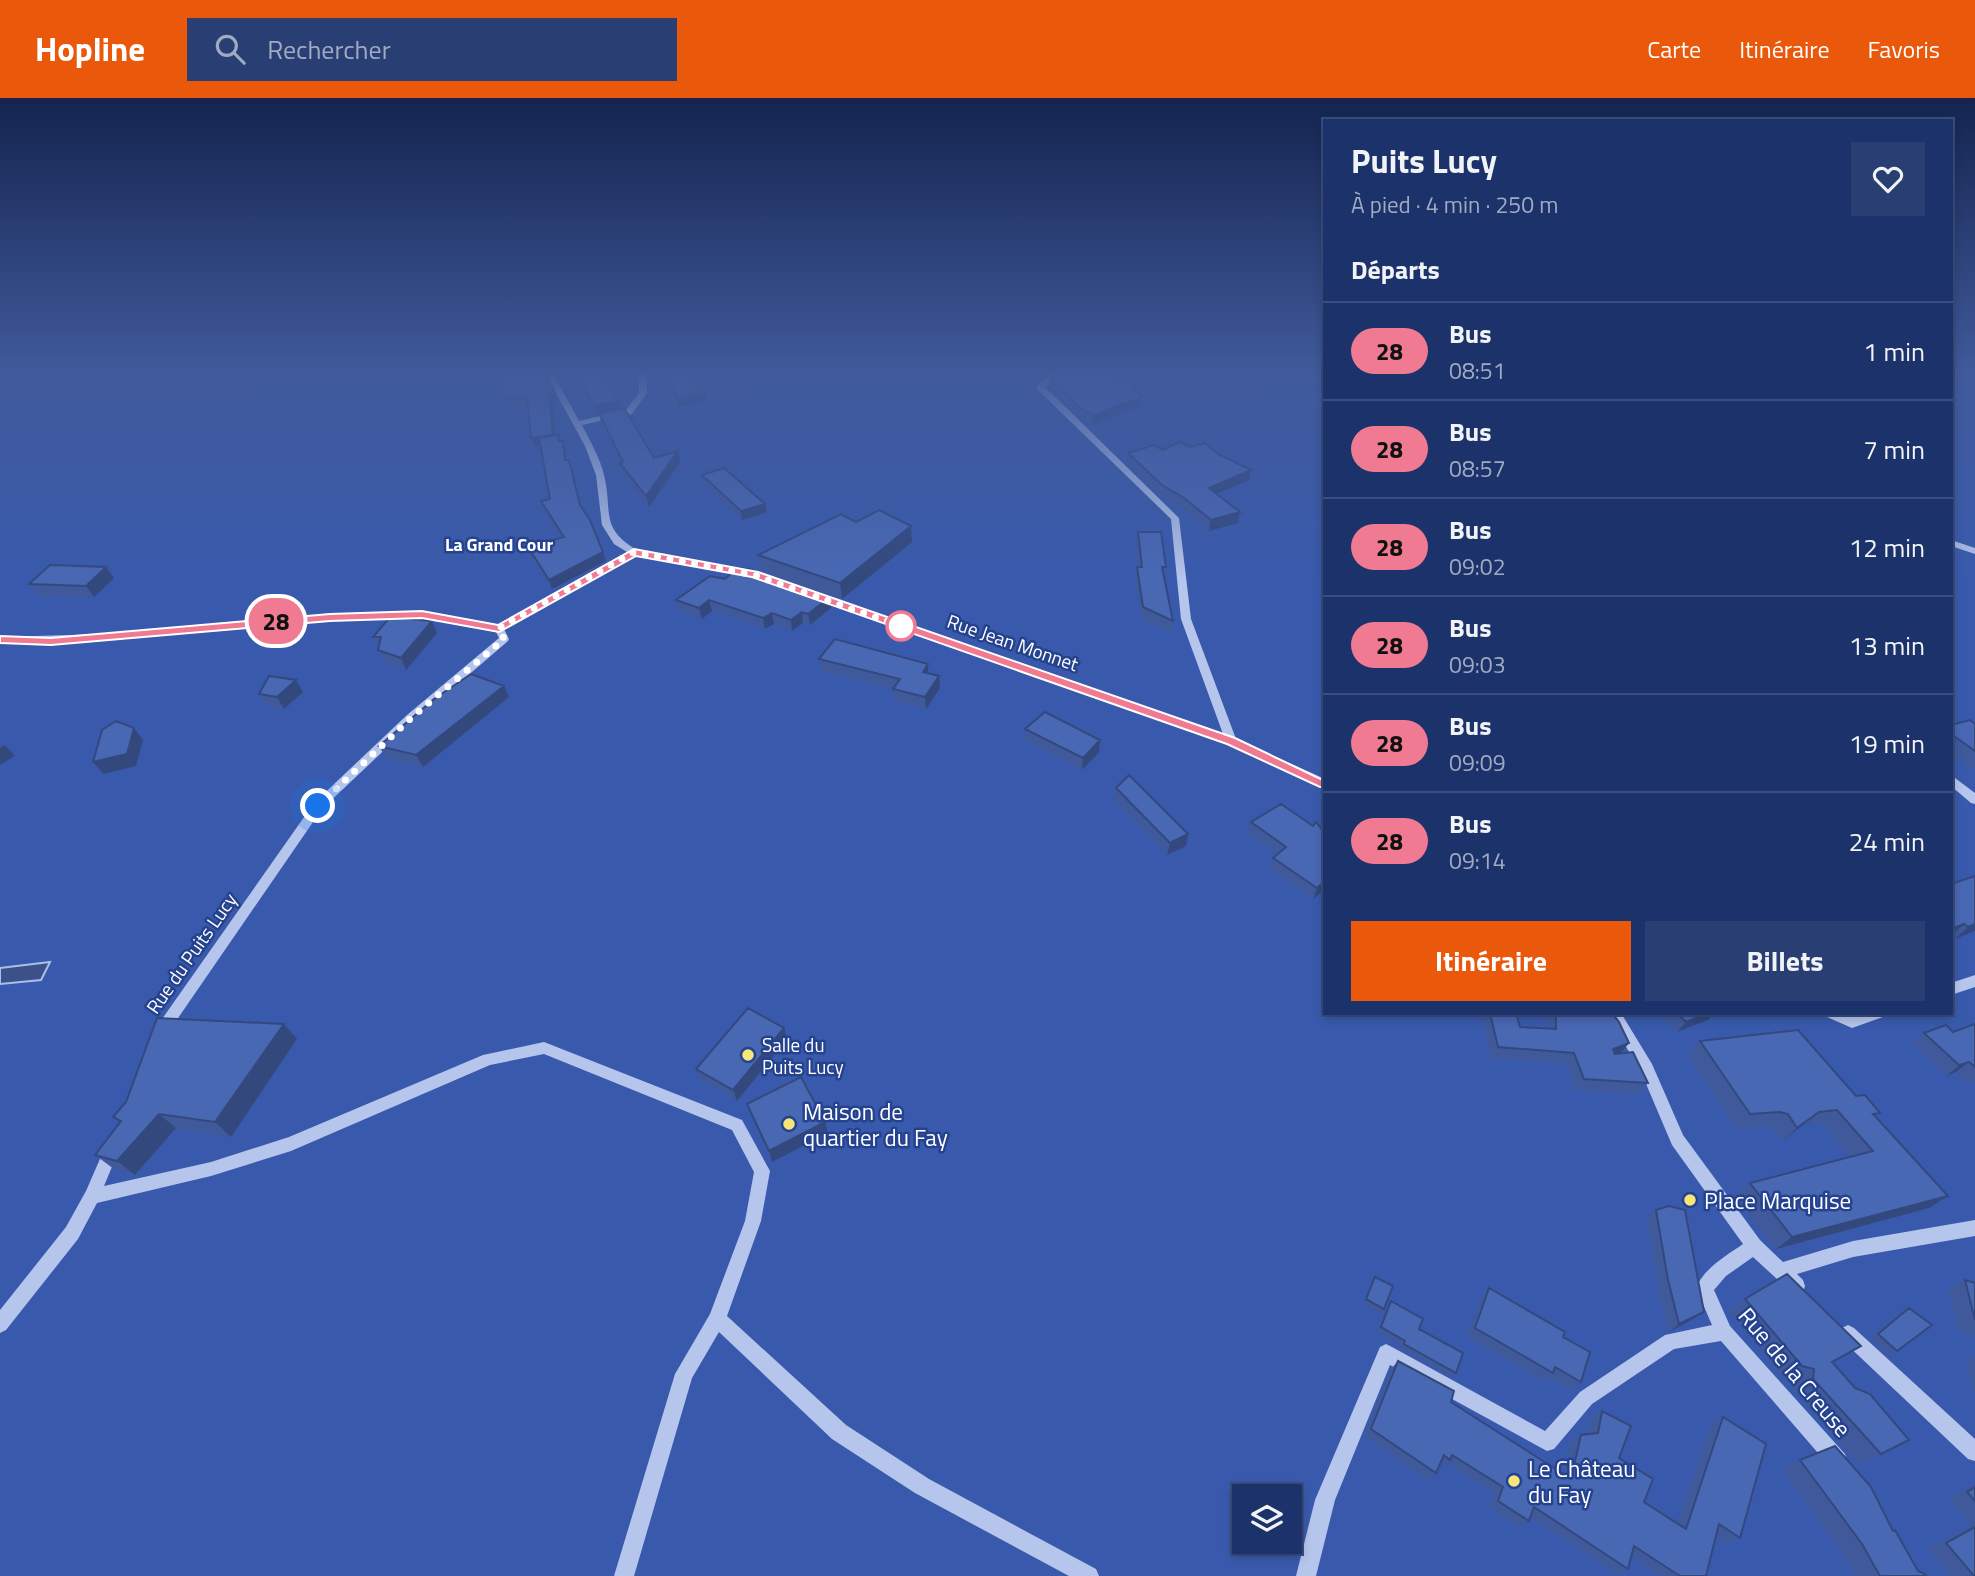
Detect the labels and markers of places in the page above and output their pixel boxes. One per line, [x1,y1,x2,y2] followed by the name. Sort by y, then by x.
[886,611,916,641] unlabelled marker
[762,1030,844,1081] place label: Salle du Puits Lucy
[740,1047,756,1063] marker: Salle du Puits Lucy
[803,1094,948,1155] place label: Maison de quartier du Fay
[781,1116,797,1132] marker: Maison de quartier du Fay
[1704,1183,1851,1218] place label: Place Marquise
[1682,1192,1698,1208] marker: Place Marquise
[1528,1451,1635,1512] place label: Le Château du Fay
[1506,1473,1522,1489] marker: Le Château du Fay

